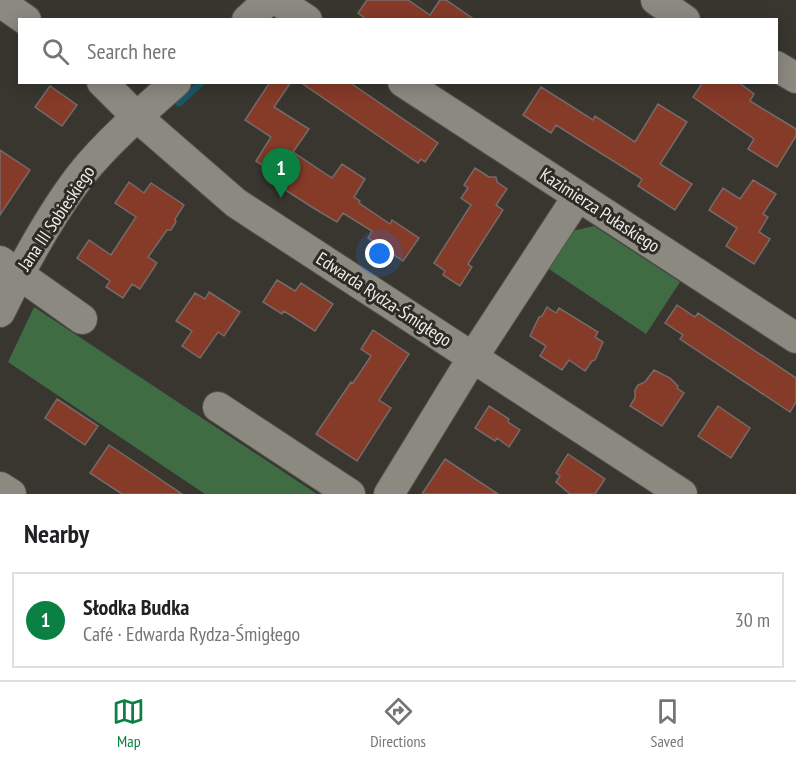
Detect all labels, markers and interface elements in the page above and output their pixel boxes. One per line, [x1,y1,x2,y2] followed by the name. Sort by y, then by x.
[18,18,778,84] search box
[39,35,72,68] icon: search
[87,37,176,65] text: Search here
[262,148,300,198] pin: 1
[12,161,100,276] street label: Jana III Sobieskiego
[536,163,664,257] street label: Kazimierza Pułaskiego
[365,239,394,268] your location
[312,247,456,351] street label: Edwarda Rydza-Śmigłego
[24,517,89,550] text: Nearby
[83,593,189,621] text: Słodka Budka
[41,607,50,633] text: 1
[735,607,770,633] text: 30 m
[83,621,300,647] text: Café · Edwarda Rydza-Śmigłego
[112,695,145,751] tab: Map
[370,695,426,751] tab: Directions
[651,695,684,751] tab: Saved

